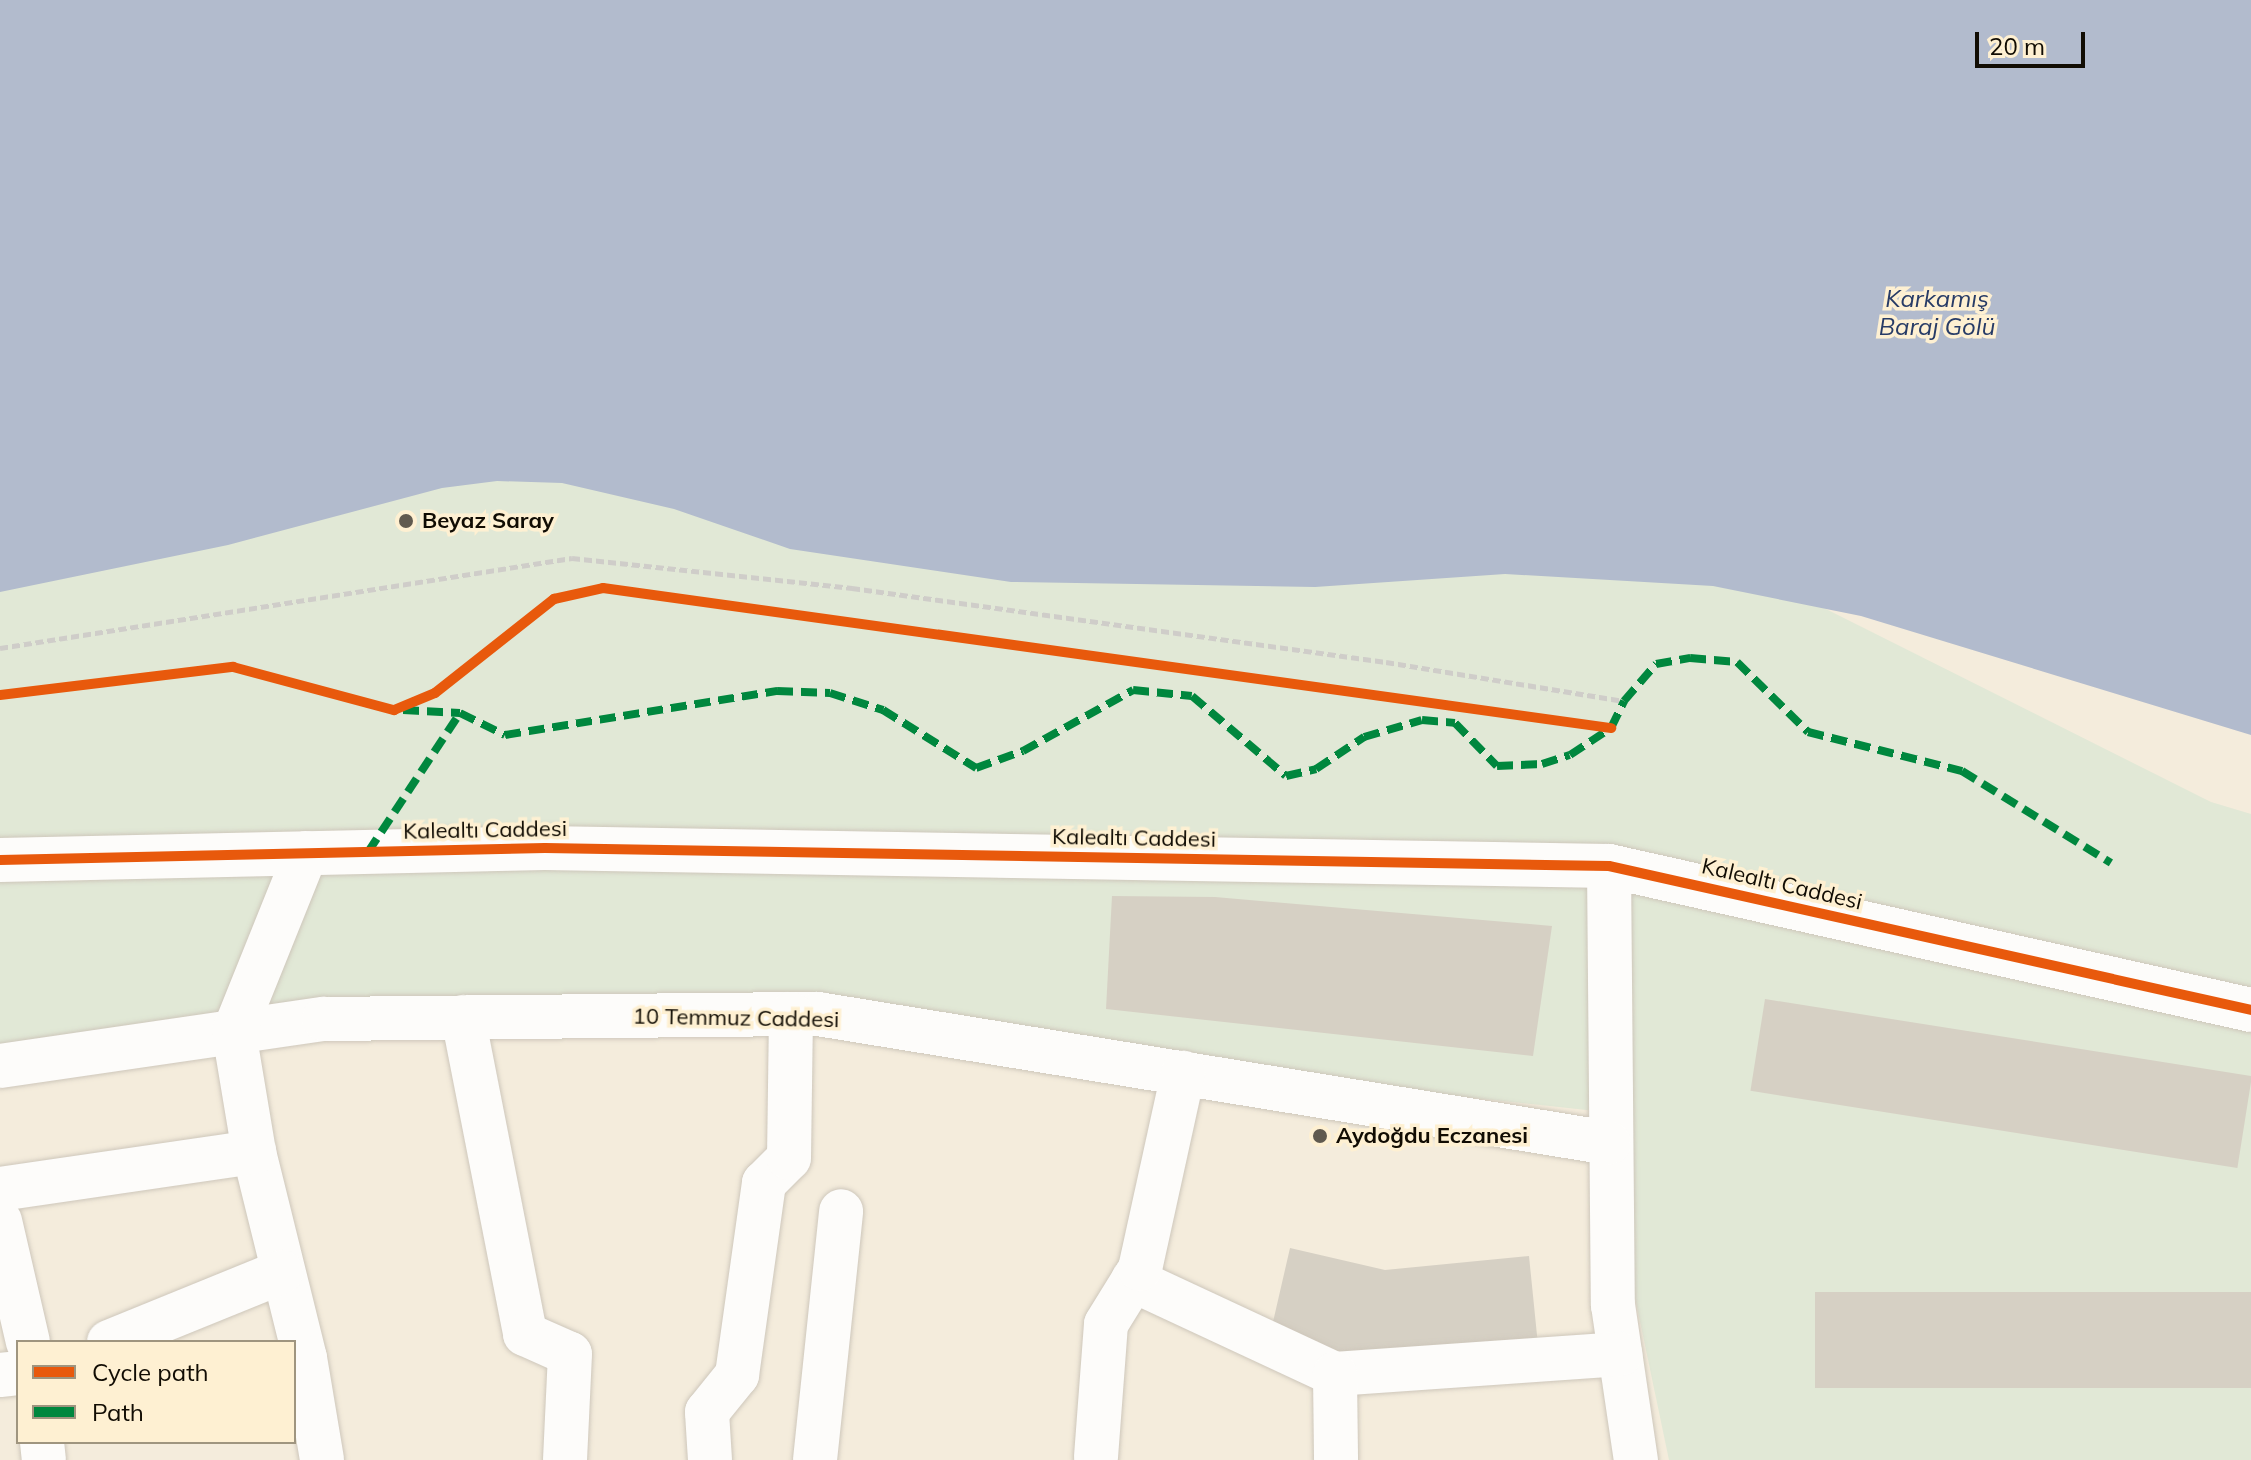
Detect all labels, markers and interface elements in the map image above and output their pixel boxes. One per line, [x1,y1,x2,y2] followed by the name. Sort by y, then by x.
[1979,16,2089,66] scale bar
[1989,31,2045,61] text: 20 m
[1879,285,1995,341] water label: Karkamış Baraj Gölü
[422,508,554,534] place label: Beyaz Saray
[397,512,415,530] marker: Beyaz Saray
[403,815,567,845] street label: Kalealtı Caddesi
[1052,823,1216,853] street label: Kalealtı Caddesi
[1699,853,1865,915] street label: Kalealtı Caddesi
[632,1003,840,1033] street label: 10 Temmuz Caddesi
[1336,1123,1528,1149] place label: Aydoğdu Eczanesi
[1311,1127,1329,1145] marker: Aydoğdu Eczanesi
[16,1340,296,1444] legend
[92,1357,209,1387] text: Cycle path
[92,1397,144,1427] text: Path

